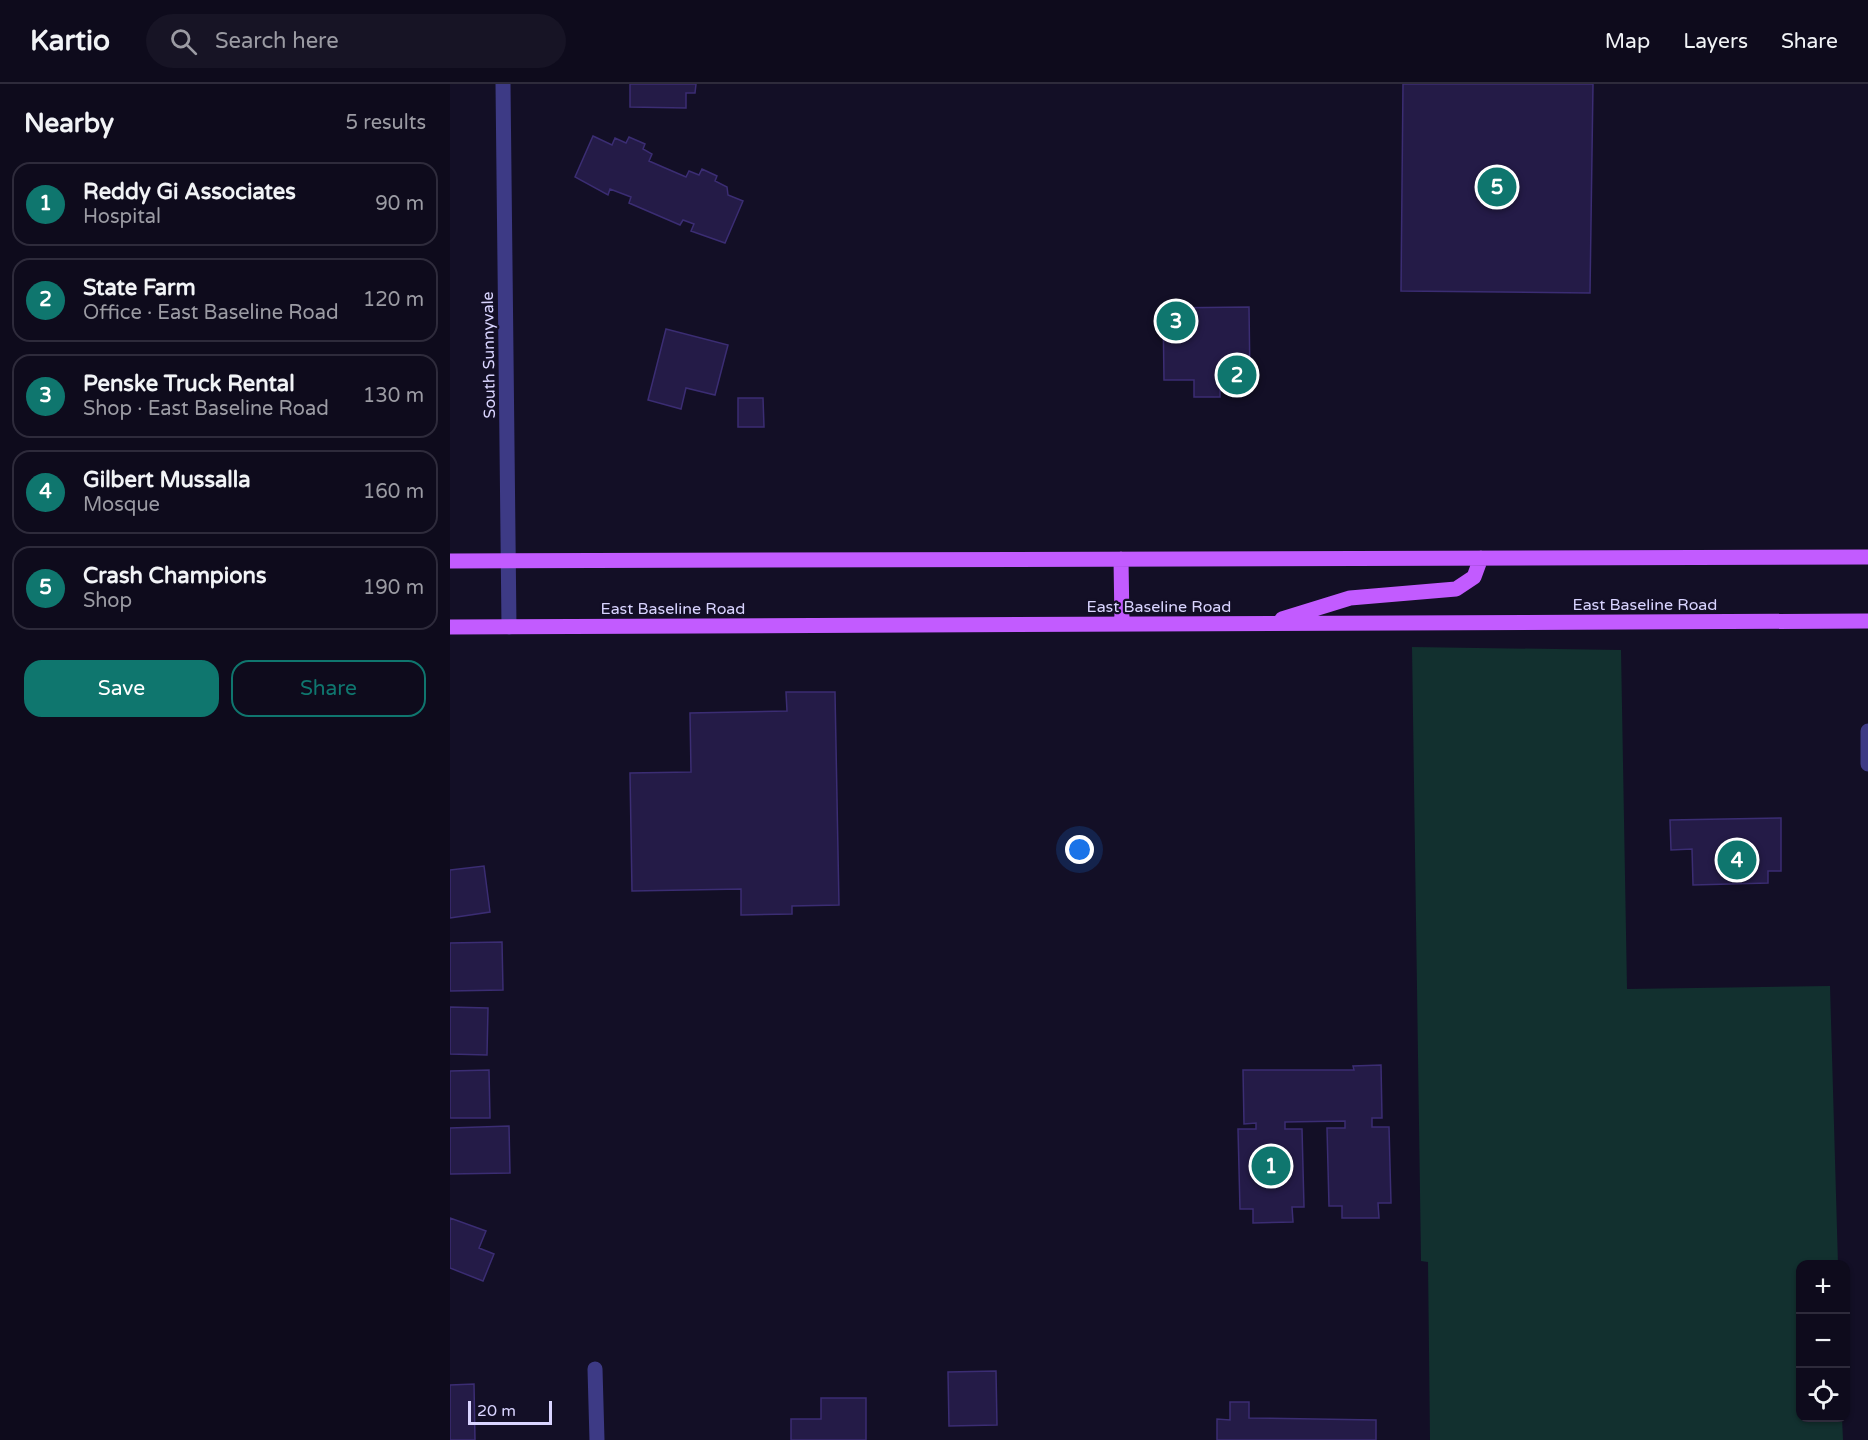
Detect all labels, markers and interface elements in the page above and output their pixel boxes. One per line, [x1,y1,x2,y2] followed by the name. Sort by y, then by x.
[146,14,566,68] search box
[30,24,110,58] text: Kartio
[167,25,200,58] icon: search
[215,28,339,54] text: Search here
[1605,29,1650,54] text: Map
[1683,29,1748,54] text: Layers
[1781,29,1838,54] text: Share
[24,108,114,139] text: Nearby
[346,111,426,135] text: 5 results
[1478,164,1516,210] pin: 5
[83,179,296,205] text: Reddy Gi Associates
[39,192,52,216] text: 1
[375,192,424,216] text: 90 m
[83,205,161,229] text: Hospital
[83,275,196,301] text: State Farm
[39,288,52,312] text: 2
[363,288,424,312] text: 120 m
[478,291,500,419] street label: South Sunnyvale
[1156,298,1196,344] pin: 3
[83,301,339,325] text: Office · East Baseline Road
[1218,352,1256,398] pin: 2
[83,371,295,397] text: Penske Truck Rental
[39,384,52,408] text: 3
[363,384,424,408] text: 130 m
[83,397,329,421] text: Shop · East Baseline Road
[83,467,251,493] text: Gilbert Mussalla
[39,480,52,504] text: 4
[363,480,424,504] text: 160 m
[83,493,160,517] text: Mosque
[83,563,267,589] text: Crash Champions
[39,576,52,600] text: 5
[363,576,424,600] text: 190 m
[83,589,132,613] text: Shop
[1573,595,1717,615] street label: East Baseline Road
[1087,597,1231,617] street label: East Baseline Road
[601,599,745,619] street label: East Baseline Road
[24,660,219,717] button: Save
[231,660,426,717] button: Share
[1065,835,1094,864] your location
[1718,838,1756,882] pin: 4
[1252,1144,1290,1188] pin: 1
[1796,1260,1850,1422] map controls
[1796,1260,1850,1314] button: +
[1796,1314,1850,1368] button: −
[1796,1368,1850,1422] button: locate
[468,1398,552,1426] scale bar
[477,1401,516,1421] text: 20 m

